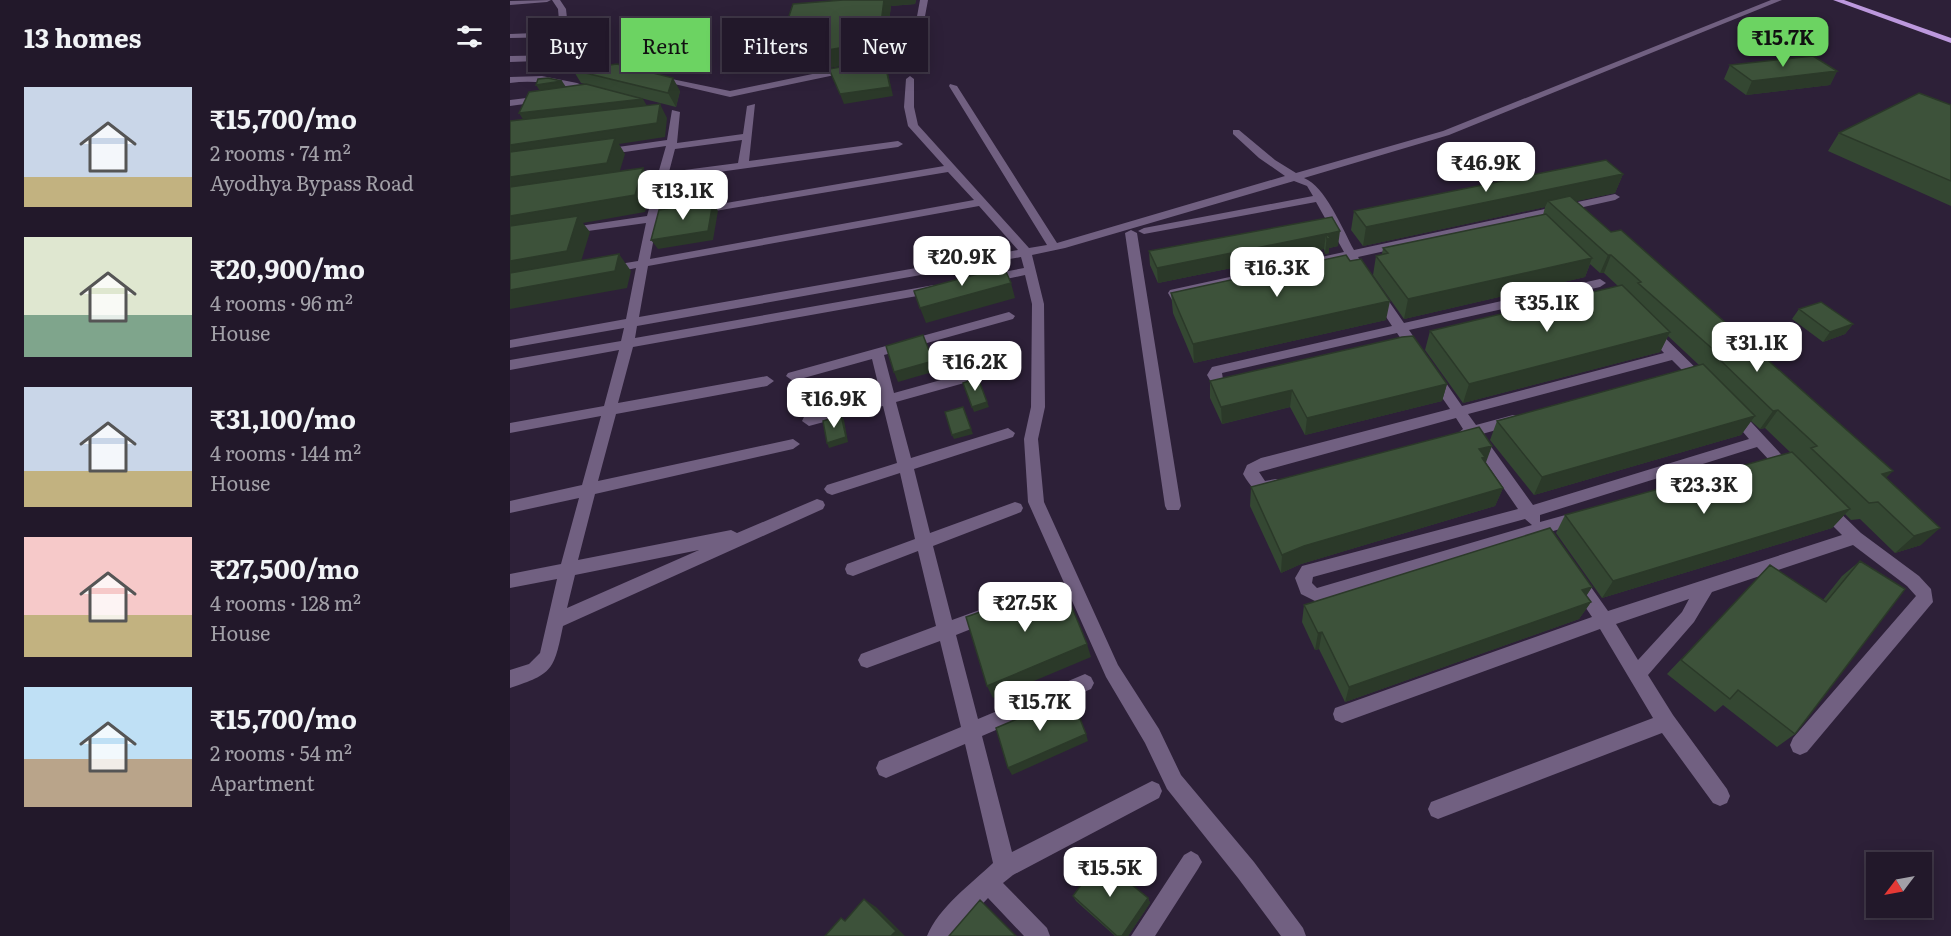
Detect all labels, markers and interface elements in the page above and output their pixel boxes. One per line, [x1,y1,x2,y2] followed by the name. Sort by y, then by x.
[24,17,142,56] text: 13 homes
[1734,17,1832,68] pin: ₹15.7K
[528,18,609,72] chip: Buy
[621,18,710,72] chip: Rent
[722,18,829,72] chip: Filters
[841,18,928,72] chip: New
[453,20,486,53] icon: filters
[1751,21,1815,51] text: ₹15.7K
[210,98,357,137] text: ₹15,700/mo
[72,111,144,183] icon: home
[210,137,351,167] text: 2 rooms · 74 m²
[1437,142,1535,193] pin: ₹46.9K
[1451,146,1521,176] text: ₹46.9K
[210,167,414,197] text: Ayodhya Bypass Road
[634,170,732,221] pin: ₹13.1K
[652,174,714,204] text: ₹13.1K
[913,236,1011,287] pin: ₹20.9K
[927,240,997,270] text: ₹20.9K
[1228,247,1326,298] pin: ₹16.3K
[210,248,365,287] text: ₹20,900/mo
[1244,251,1310,281] text: ₹16.3K
[72,261,144,333] icon: home
[1498,282,1596,333] pin: ₹35.1K
[1515,286,1579,316] text: ₹35.1K
[210,287,353,317] text: 4 rooms · 96 m²
[210,317,270,347] text: House
[1708,322,1806,373] pin: ₹31.1K
[1726,326,1788,356] text: ₹31.1K
[926,341,1024,392] pin: ₹16.2K
[942,345,1008,375] text: ₹16.2K
[785,378,883,429] pin: ₹16.9K
[801,382,867,412] text: ₹16.9K
[210,398,356,437] text: ₹31,100/mo
[72,411,144,483] icon: home
[210,437,361,467] text: 4 rooms · 144 m²
[1655,464,1753,515] pin: ₹23.3K
[210,467,270,497] text: House
[1670,468,1738,498] text: ₹23.3K
[210,548,359,587] text: ₹27,500/mo
[72,561,144,633] icon: home
[976,582,1074,633] pin: ₹27.5K
[993,586,1057,616] text: ₹27.5K
[210,587,361,617] text: 4 rooms · 128 m²
[210,617,270,647] text: House
[991,681,1089,732] pin: ₹15.7K
[1008,685,1072,715] text: ₹15.7K
[210,698,357,737] text: ₹15,700/mo
[72,711,144,783] icon: home
[210,737,352,767] text: 2 rooms · 54 m²
[210,767,315,797] text: Apartment
[1061,847,1159,898] pin: ₹15.5K
[1078,851,1142,881] text: ₹15.5K
[1866,852,1932,918] north arrow
[1866,852,1932,918] map controls

